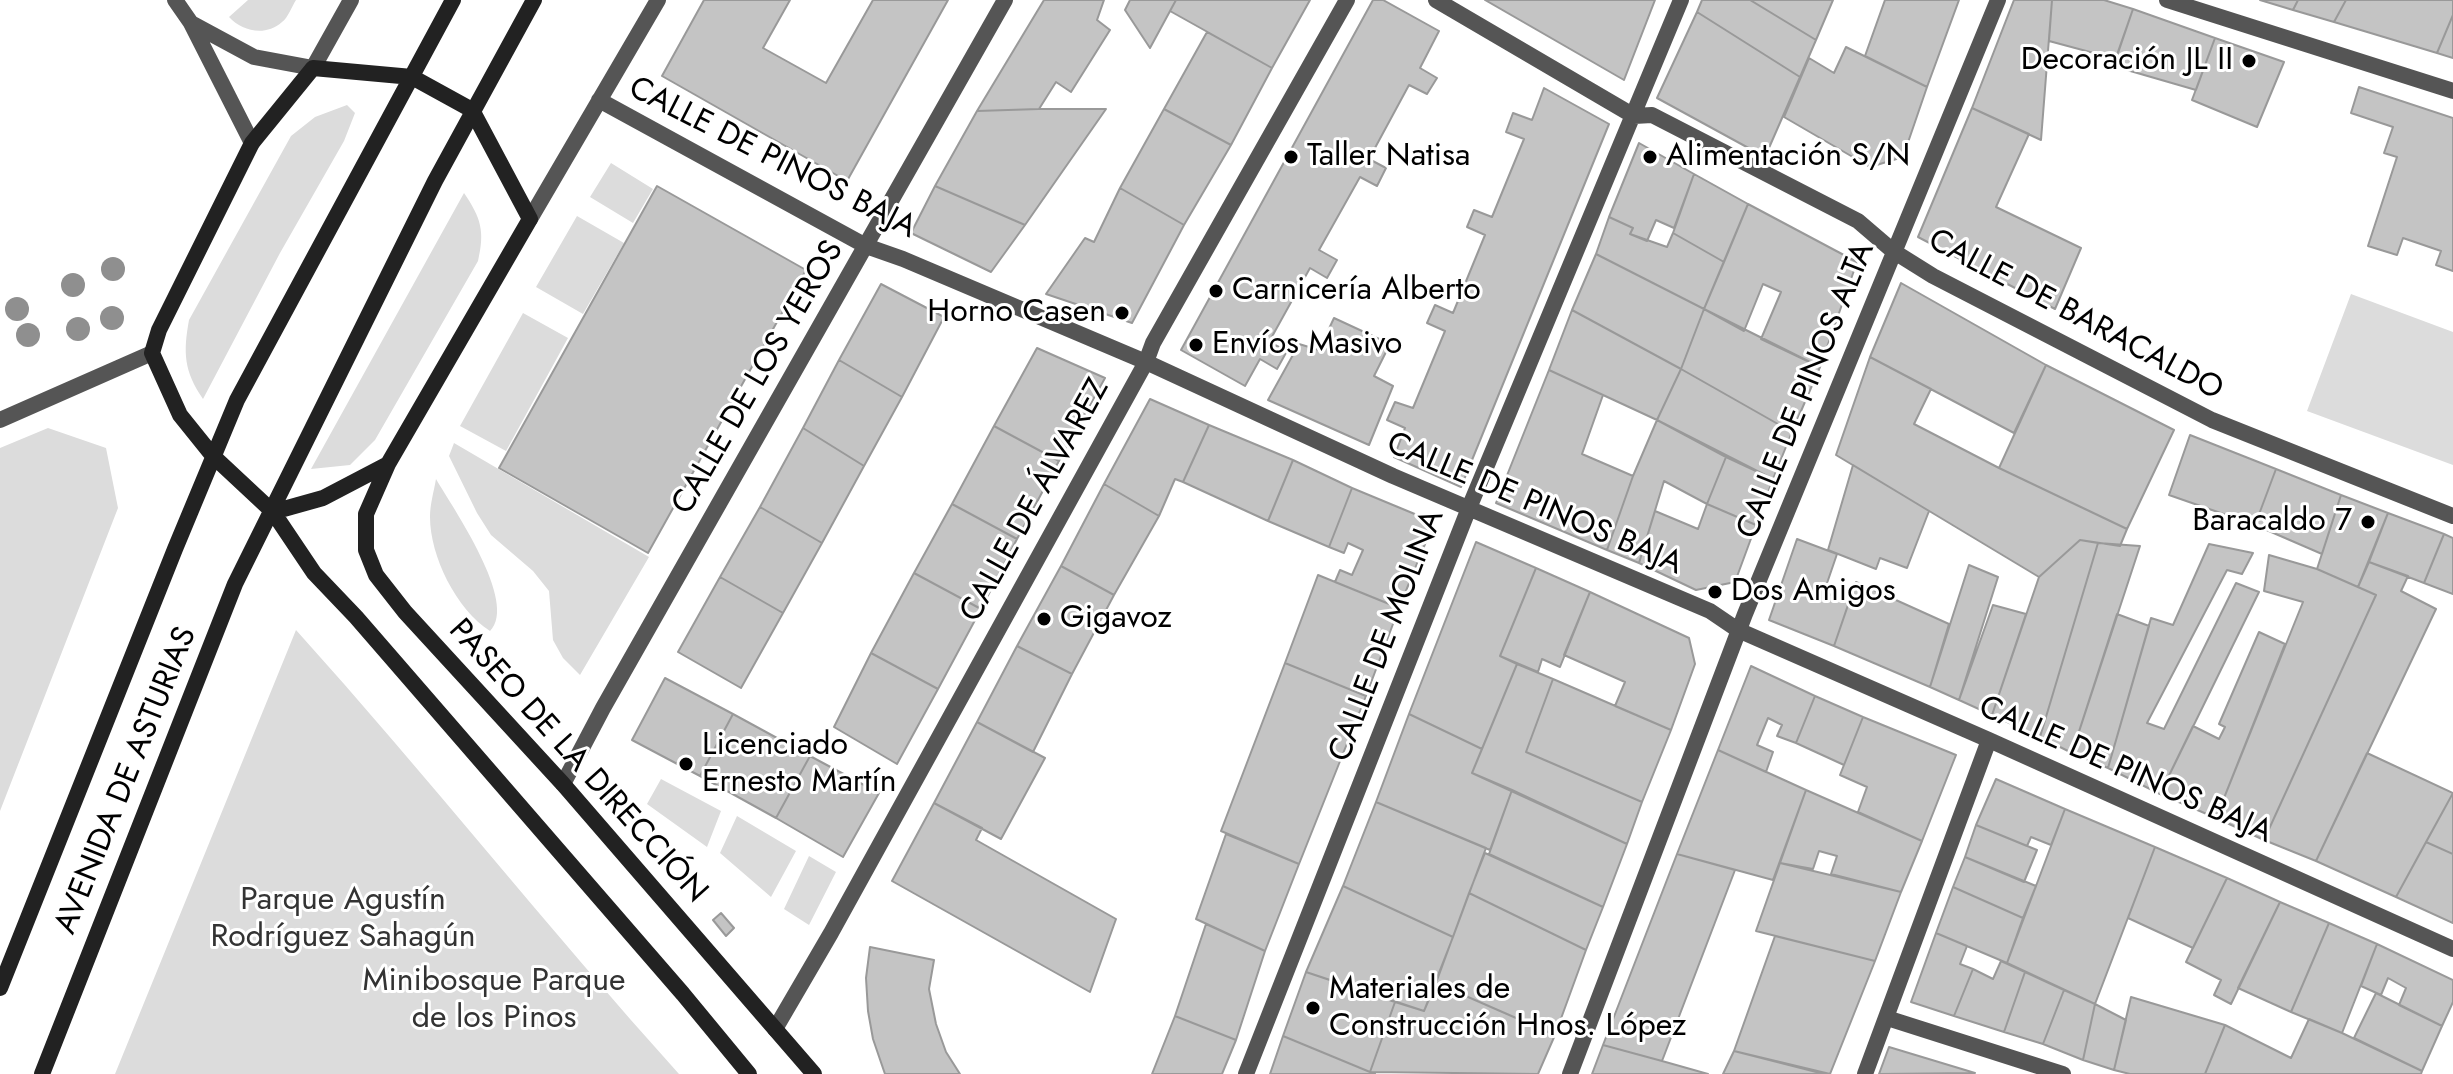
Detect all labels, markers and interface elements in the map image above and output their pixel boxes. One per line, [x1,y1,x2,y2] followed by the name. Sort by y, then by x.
[2021,42,2233,80] place label: Decoración JL II
[2240,52,2258,70] marker: Decoración JL II
[622,70,922,248] street label: CALLE DE PINOS BAJA
[1307,138,1470,176] place label: Taller Natisa
[1666,138,1910,176] place label: Alimentación S/N
[1282,148,1300,166] marker: Taller Natisa
[1641,148,1659,166] marker: Alimentación S/N
[1921,222,2229,410] street label: CALLE DE BARACALDO
[665,234,853,522] street label: CALLE DE LOS YEROS
[1730,237,1884,545] street label: CALLE DE PINOS ALTA
[1232,272,1481,310] place label: Carnicería Alberto
[1207,282,1225,300] marker: Carnicería Alberto
[927,294,1106,332] place label: Horno Casen
[1113,304,1131,322] marker: Horno Casen
[1212,326,1402,364] place label: Envíos Masivo
[1187,336,1205,354] marker: Envíos Masivo
[953,373,1119,629] street label: CALLE DE ÁLVAREZ
[1380,425,1688,585] street label: CALLE DE PINOS BAJA
[2192,503,2352,541] place label: Baracaldo 7
[1322,505,1454,767] street label: CALLE DE MOLINA
[2359,513,2377,531] marker: Baracaldo 7
[1731,573,1896,611] place label: Dos Amigos
[1706,583,1724,601] marker: Dos Amigos
[1060,600,1172,638] place label: Gigavoz
[1035,610,1053,628] marker: Gigavoz
[439,612,715,912] street label: PASEO DE LA DIRECCIÓN
[48,622,206,940] street label: AVENIDA DE ASTURIAS
[1972,689,2278,853] street label: CALLE DE PINOS BAJA
[702,727,897,802] place label: Licenciado Ernesto Martín
[677,755,695,773] marker: Licenciado Ernesto Martín
[210,882,476,957] park label: Parque Agustín Rodríguez Sahagún
[362,963,626,1038] park label: Minibosque Parque de los Pinos
[1329,971,1686,1046] place label: Materiales de Construcción Hnos. López
[1304,999,1322,1017] marker: Materiales de Construcción Hnos. López

